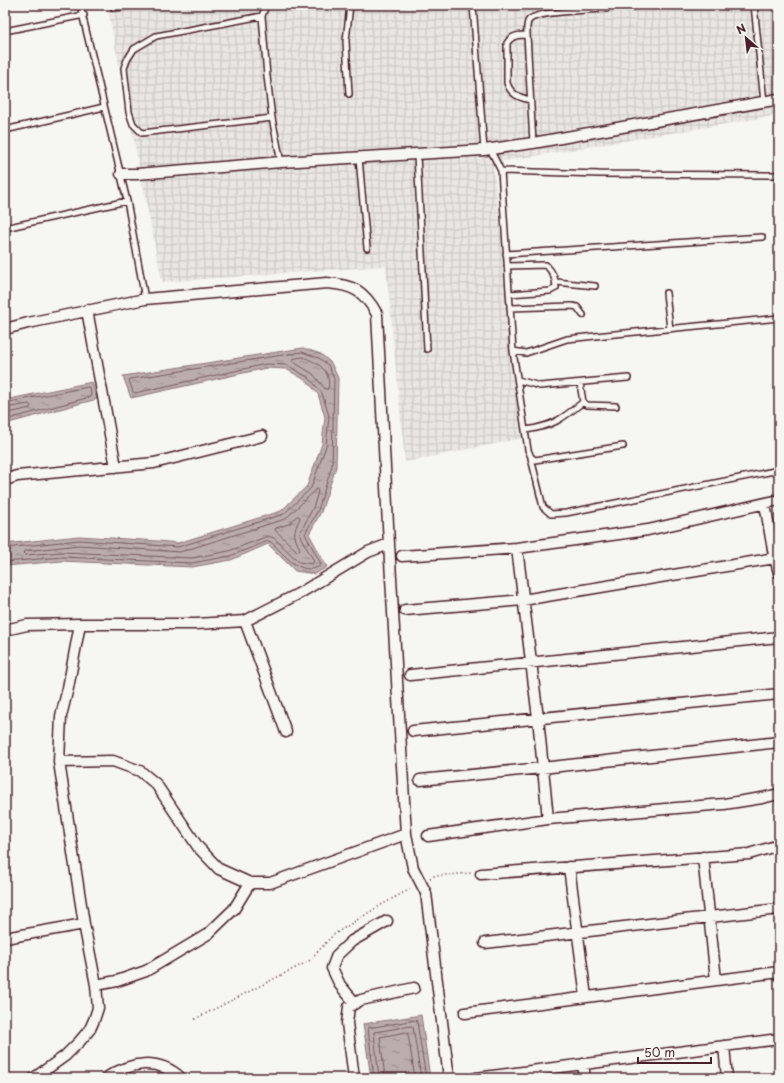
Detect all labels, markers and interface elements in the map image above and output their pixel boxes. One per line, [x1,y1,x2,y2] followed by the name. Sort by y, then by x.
[726,18,766,58] north arrow
[733,19,749,38] text: N
[638,1039,711,1065] scale bar
[644,1043,675,1061] text: 50 m

